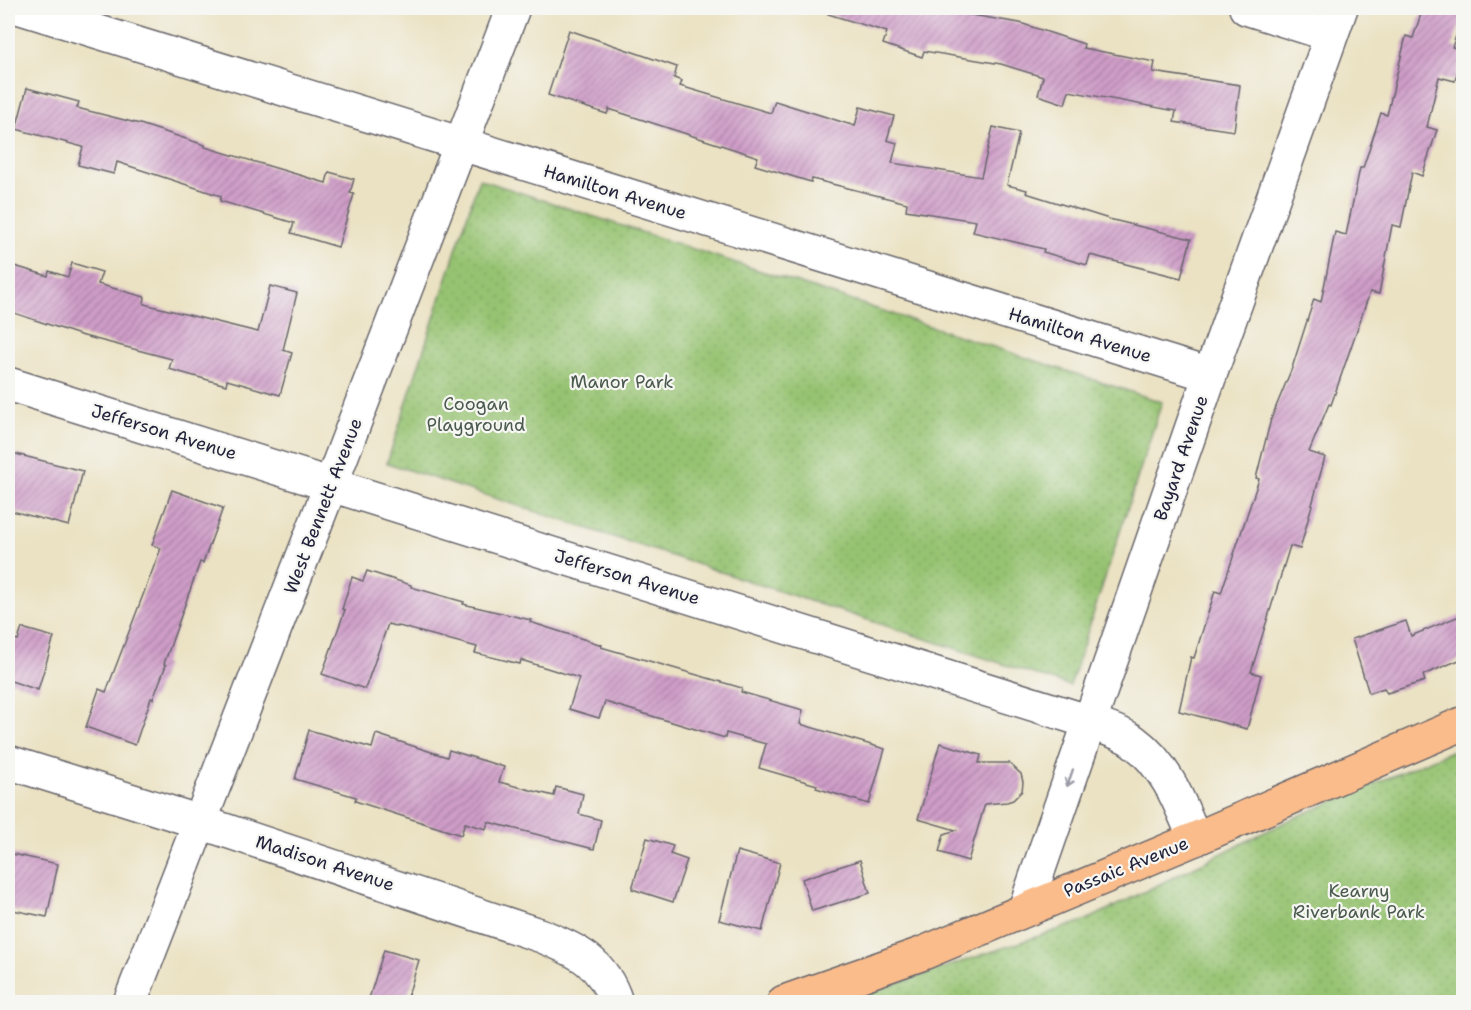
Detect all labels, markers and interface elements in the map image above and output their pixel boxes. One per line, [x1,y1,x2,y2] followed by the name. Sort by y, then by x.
[540,159,690,225] street label: Hamilton Avenue
[1005,302,1155,368] street label: Hamilton Avenue
[570,370,674,394] park label: Manor Park
[427,392,525,437] park label: Coogan Playground
[1148,392,1214,524] street label: Bayard Avenue
[88,398,240,466] street label: Jefferson Avenue
[278,415,368,597] street label: West Bennett Avenue
[551,543,703,611] street label: Jefferson Avenue
[1064,768,1075,787] one-way arrow
[253,829,397,897] street label: Madison Avenue
[1060,831,1192,903] street label: Passaic Avenue
[1293,879,1425,924] park label: Kearny Riverbank Park

